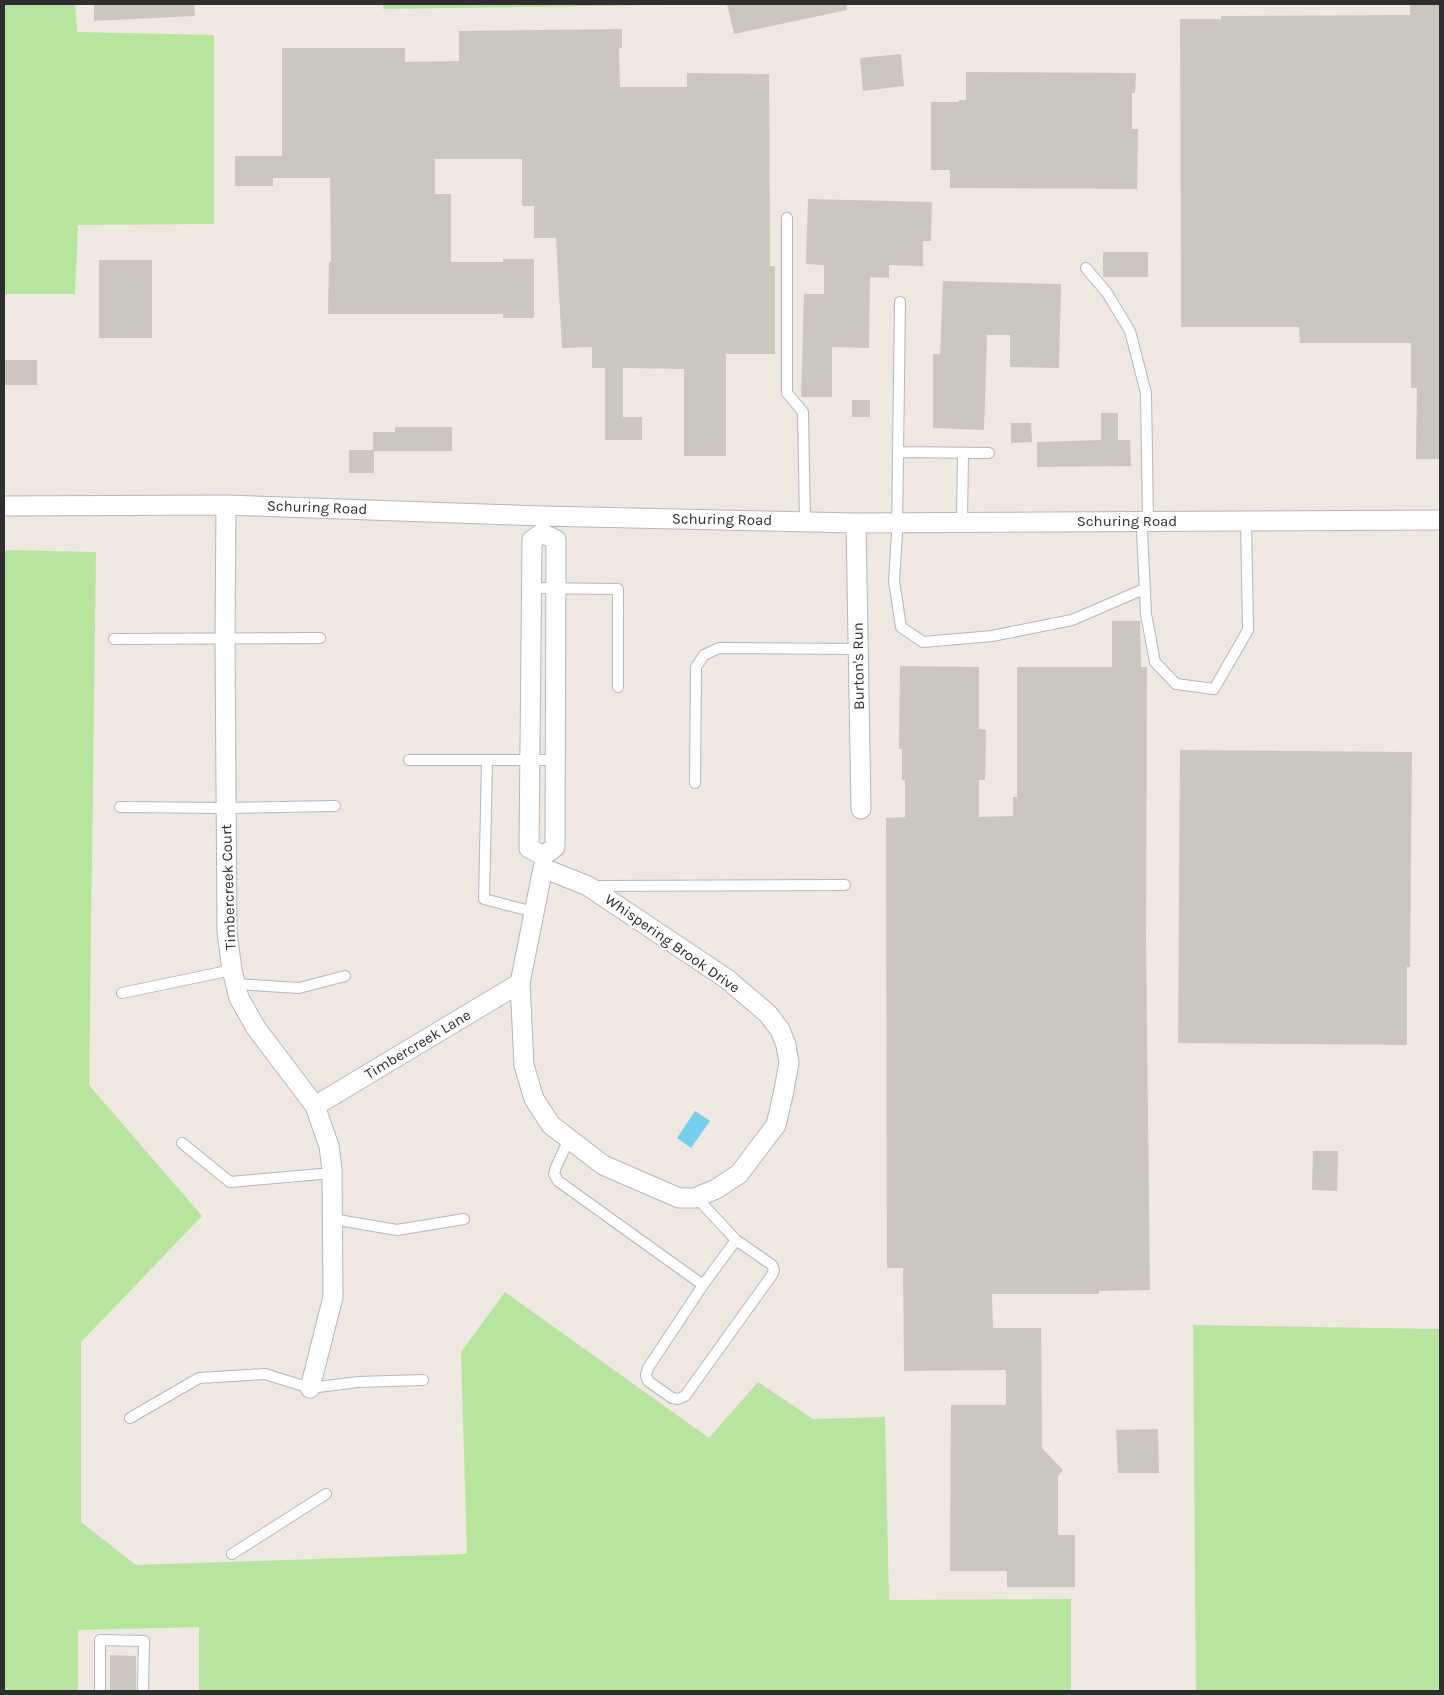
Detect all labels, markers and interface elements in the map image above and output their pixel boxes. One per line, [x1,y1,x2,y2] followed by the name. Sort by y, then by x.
[266,497,368,519] street label: Schuring Road
[672,510,772,530] street label: Schuring Road
[1077,513,1177,531] street label: Schuring Road
[849,622,869,710] street label: Burton's Run
[218,824,240,950] street label: Timbercreek Court
[601,891,743,997] street label: Whispering Brook Drive
[362,1006,474,1084] street label: Timbercreek Lane

